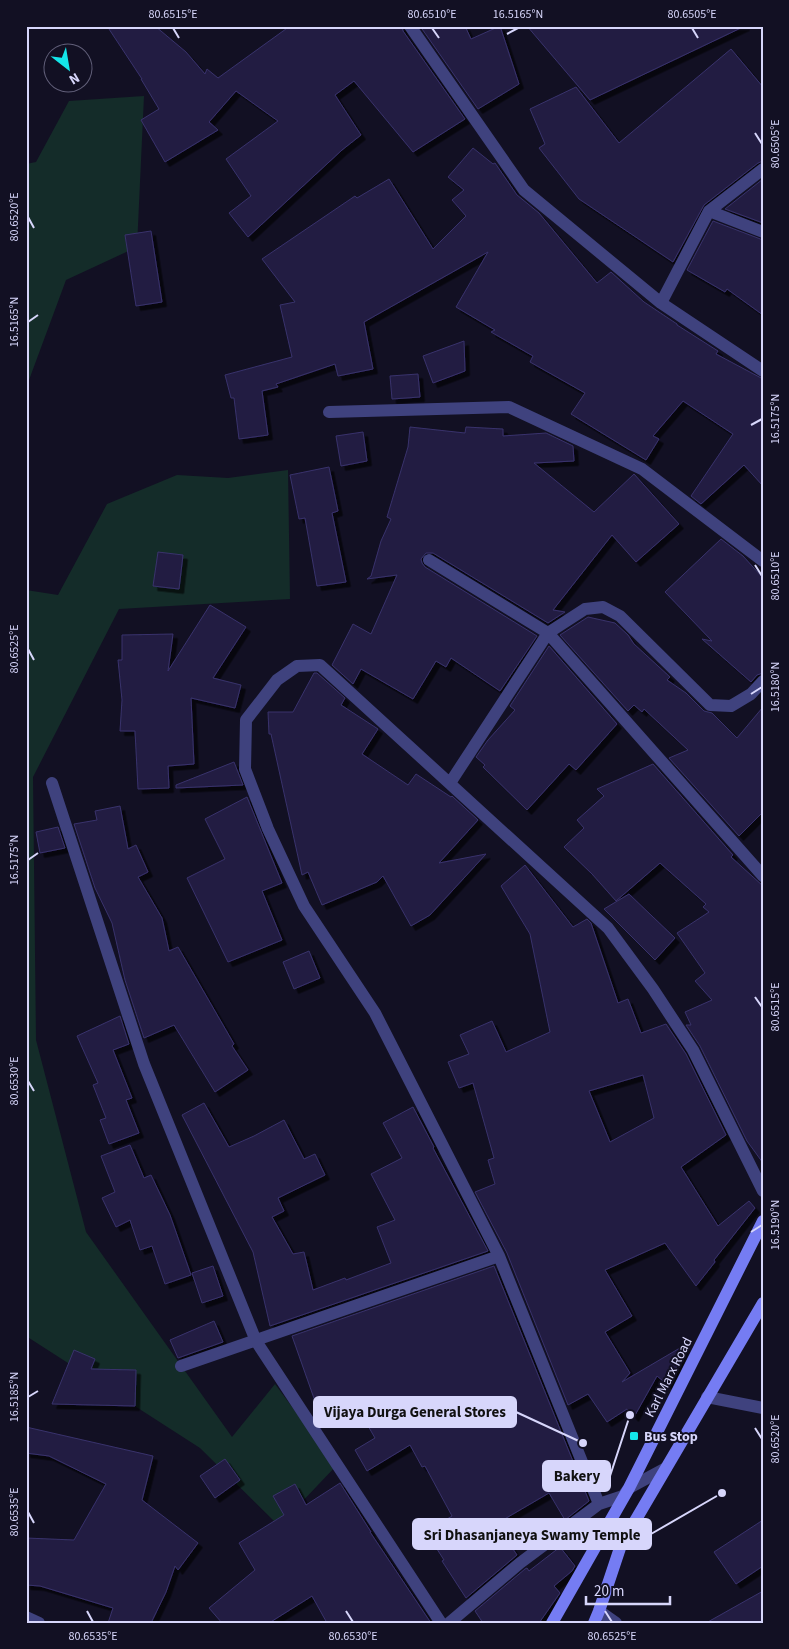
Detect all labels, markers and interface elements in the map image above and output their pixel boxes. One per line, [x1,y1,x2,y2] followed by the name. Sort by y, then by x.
[148,6,198,23] text: 80.6515°E
[407,6,457,23] text: 80.6510°E
[493,6,543,23] text: 16.5165°N
[667,6,717,23] text: 80.6505°E
[42,42,92,92] north arrow
[65,67,83,89] text: N
[767,119,784,169] text: 80.6505°E
[6,192,23,242] text: 80.6520°E
[6,297,23,347] text: 16.5165°N
[767,394,784,444] text: 16.5175°N
[767,551,784,601] text: 80.6510°E
[6,624,23,674] text: 80.6525°E
[767,662,784,712] text: 16.5180°N
[6,835,23,885] text: 16.5175°N
[767,982,784,1032] text: 80.6515°E
[6,1056,23,1106] text: 80.6530°E
[767,1200,784,1250] text: 16.5190°N
[640,1334,698,1421] street label: Karl Marx Road
[6,1372,23,1422] text: 16.5185°N
[314,1397,516,1427] callout: Vijaya Durga General Stores
[323,1402,506,1423] text: Vijaya Durga General Stores
[767,1414,784,1464] text: 80.6520°E
[644,1427,698,1447] place label: Bus Stop
[628,1430,640,1442] marker: Bus Stop
[543,1461,610,1491] callout: Bakery
[554,1466,600,1487] text: Bakery
[6,1487,23,1537] text: 80.6535°E
[413,1519,651,1549] callout: Sri Dhasanjaneya Swamy Temple
[423,1525,641,1546] text: Sri Dhasanjaneya Swamy Temple
[586,1574,670,1606] scale bar
[594,1581,624,1602] text: 20 m
[68,1628,118,1645] text: 80.6535°E
[328,1628,378,1645] text: 80.6530°E
[587,1628,637,1645] text: 80.6525°E

